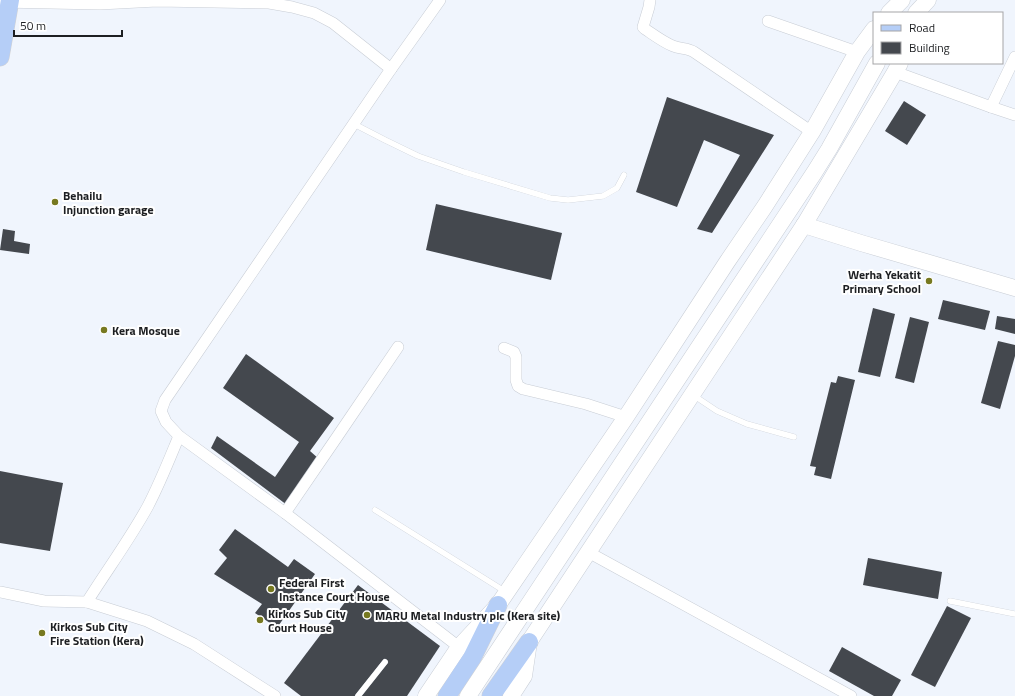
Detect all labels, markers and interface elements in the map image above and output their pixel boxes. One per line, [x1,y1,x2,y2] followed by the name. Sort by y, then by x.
[14,12,122,38] scale bar
[873,12,1003,64] legend
[20,16,46,35] text: 50 m
[909,18,935,37] text: Road
[909,38,950,57] text: Building
[63,186,154,219] place label: Behailu Injunction garage
[50,197,60,207] marker: Behailu Injunction garage
[843,265,922,298] place label: Werha Yekatit Primary School
[924,276,934,286] marker: Werha Yekatit Primary School
[112,321,180,340] place label: Kera Mosque
[99,325,109,335] marker: Kera Mosque
[279,573,390,606] place label: Federal First Instance Court House
[266,584,276,594] marker: Federal First Instance Court House
[268,604,346,637] place label: Kirkos Sub City Court House
[375,606,560,625] place label: MARU Metal Industry plc (Kera site)
[362,610,372,620] marker: MARU Metal Industry plc (Kera site)
[255,615,265,625] marker: Kirkos Sub City Court House
[50,617,144,650] place label: Kirkos Sub City Fire Station (Kera)
[37,628,47,638] marker: Kirkos Sub City Fire Station (Kera)

